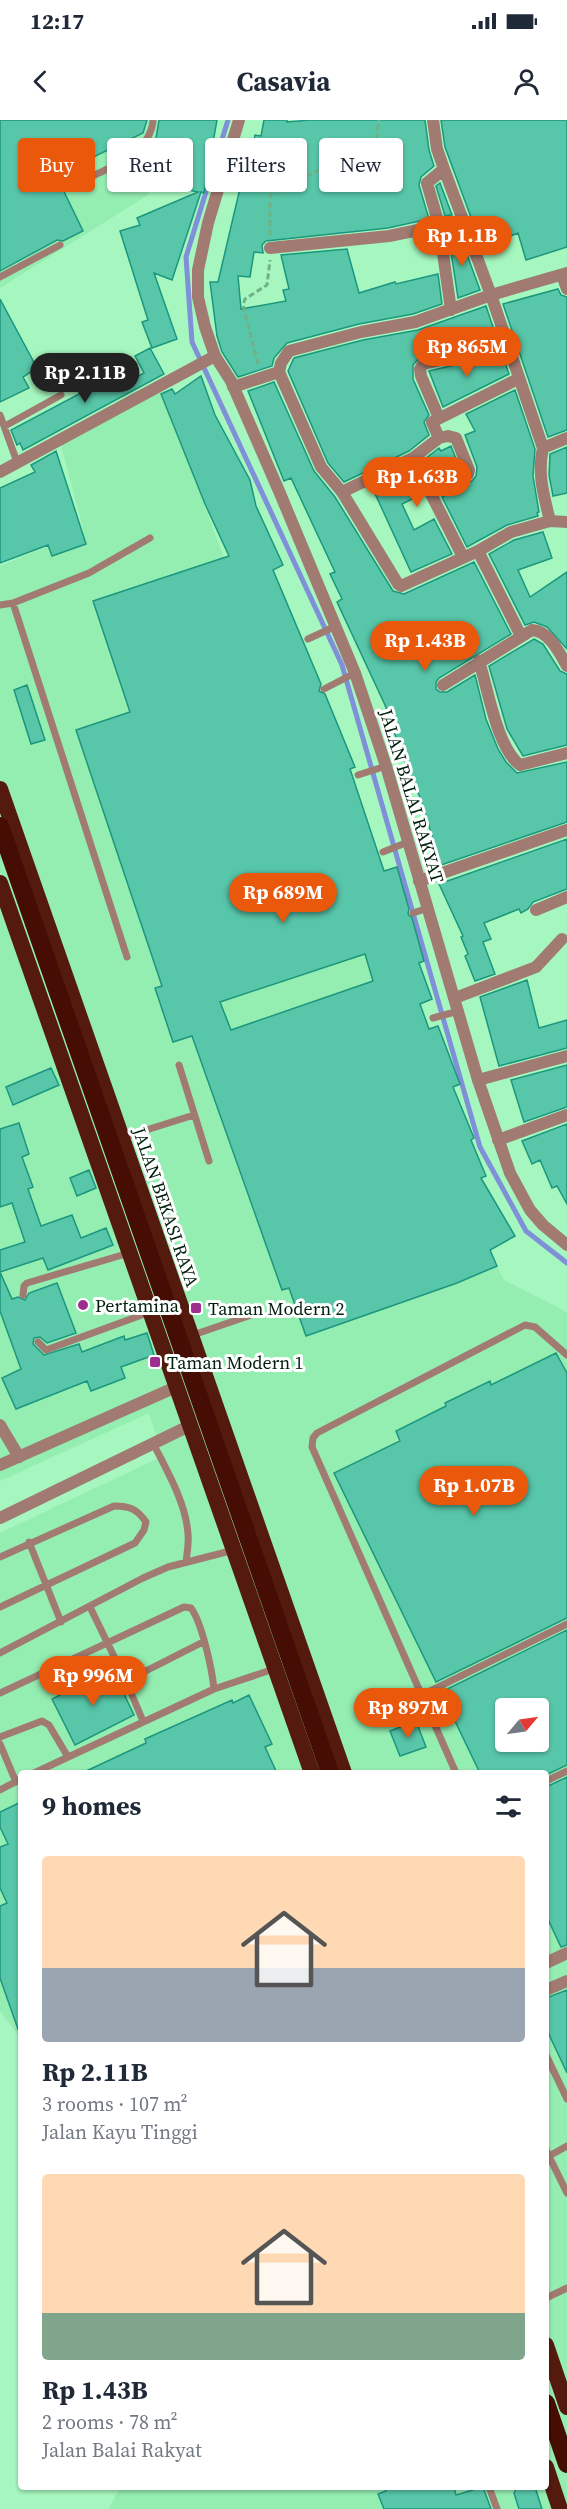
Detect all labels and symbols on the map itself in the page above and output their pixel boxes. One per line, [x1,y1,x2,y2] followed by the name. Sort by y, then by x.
[407,216,517,267] pin: Rp 1.1B
[412,327,522,378] pin: Rp 865M
[23,353,147,404] pin: Rp 2.11B
[355,457,479,508] pin: Rp 1.63B
[363,621,487,672] pin: Rp 1.43B
[373,705,450,886] street label: JALAN BALAI RAKYAT
[228,873,338,924] pin: Rp 689M
[127,1123,205,1290] street label: JALAN BEKASI RAYA
[95,1293,180,1318] place label: Pertamina
[208,1296,344,1321] place label: Taman Modern 2
[76,1298,90,1312] marker: Pertamina
[189,1301,203,1315] marker: Taman Modern 2
[167,1350,303,1375] place label: Taman Modern 1
[148,1355,162,1369] marker: Taman Modern 1
[412,1466,536,1517] pin: Rp 1.07B
[38,1656,148,1707] pin: Rp 996M
[353,1688,463,1739] pin: Rp 897M
[495,1698,549,1752] north arrow

